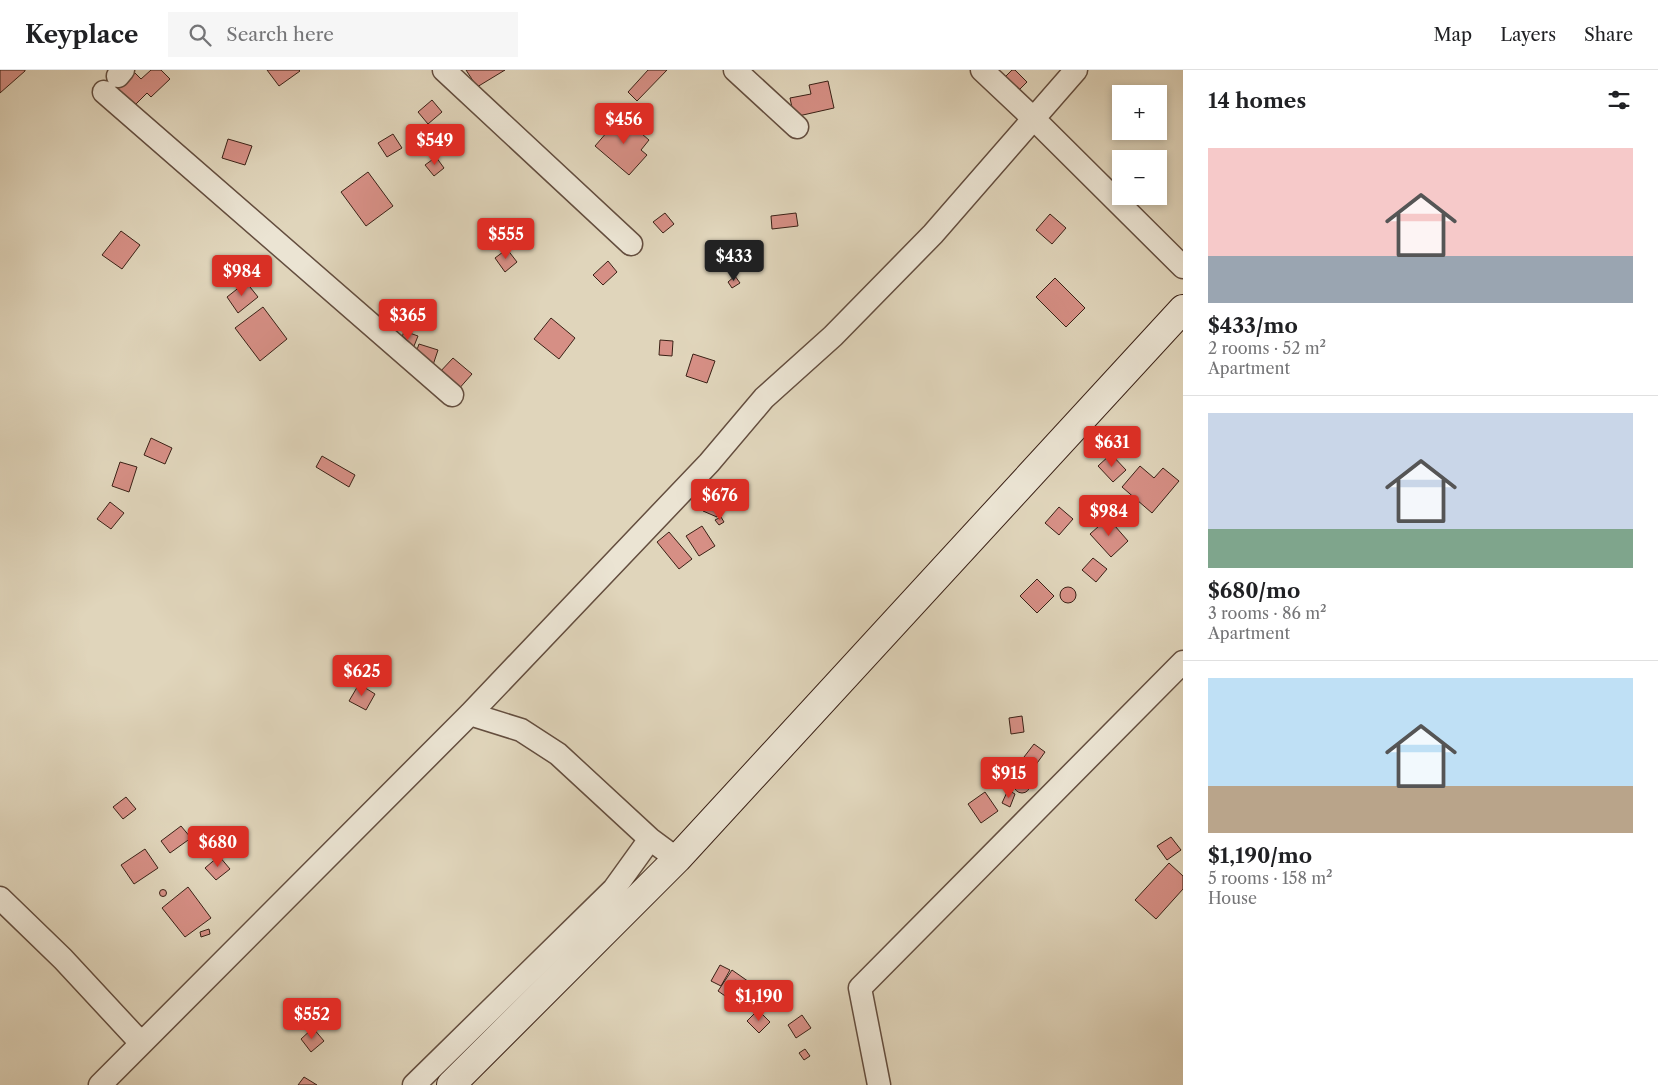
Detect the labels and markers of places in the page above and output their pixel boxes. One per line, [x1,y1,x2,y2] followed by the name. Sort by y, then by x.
[594,102,654,145] pin: $456
[405,124,465,166] pin: $549
[476,218,536,260] pin: $555
[704,240,764,282] pin: $433
[212,254,272,297] pin: $984
[378,298,438,341] pin: $365
[1082,426,1142,468] pin: $631
[690,478,750,521] pin: $676
[1079,494,1139,537] pin: $984
[332,654,392,697] pin: $625
[979,756,1039,799] pin: $915
[188,826,248,868] pin: $680
[718,980,800,1022] pin: $1,190
[282,998,342,1040] pin: $552

